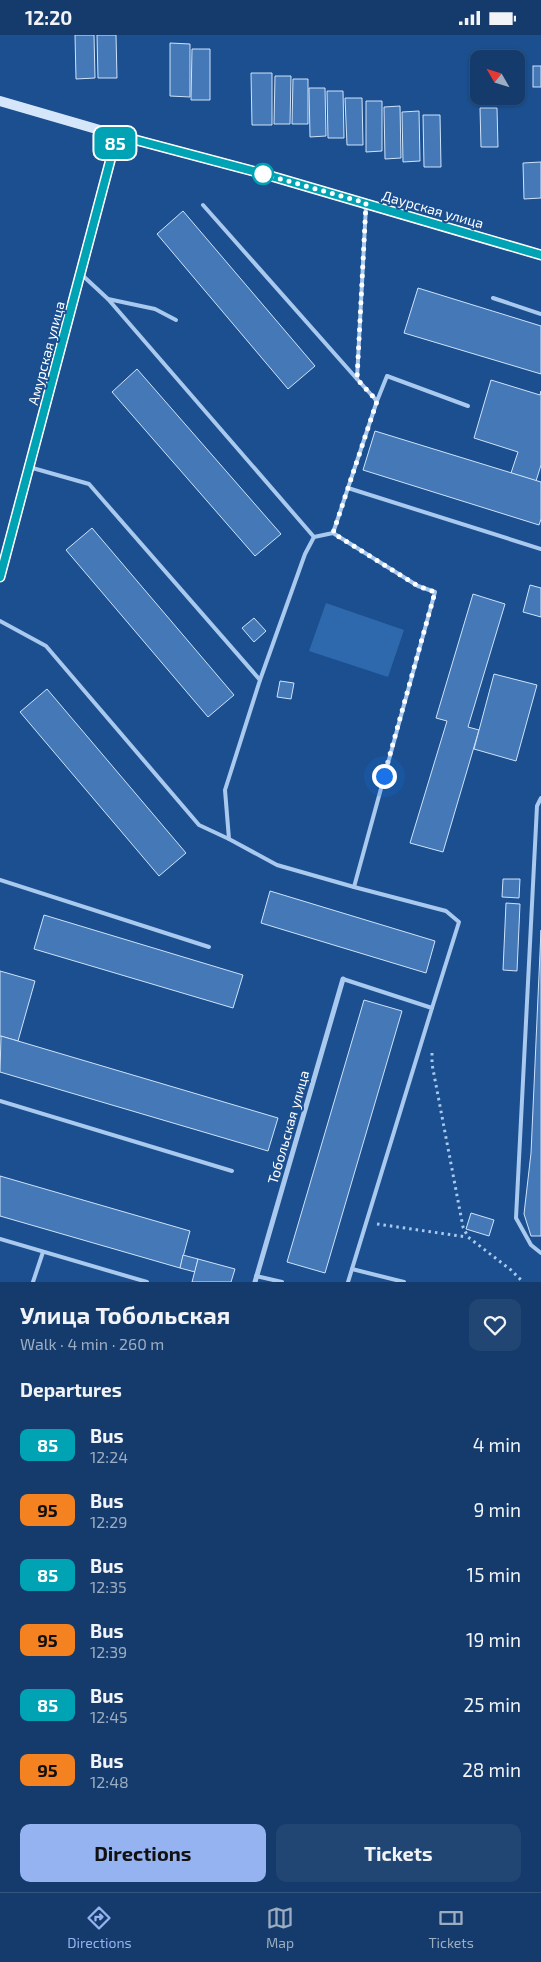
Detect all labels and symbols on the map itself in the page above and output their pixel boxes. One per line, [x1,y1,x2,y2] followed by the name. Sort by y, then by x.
[470,50,525,105] north arrow
[92,127,138,159] line badge: 85
[252,163,274,185] unlabelled marker
[380,186,486,232] street label: Даурская улица
[24,299,68,407] street label: Амурская улица
[372,764,397,789] your location
[264,1068,312,1186] street label: Тобольская улица

